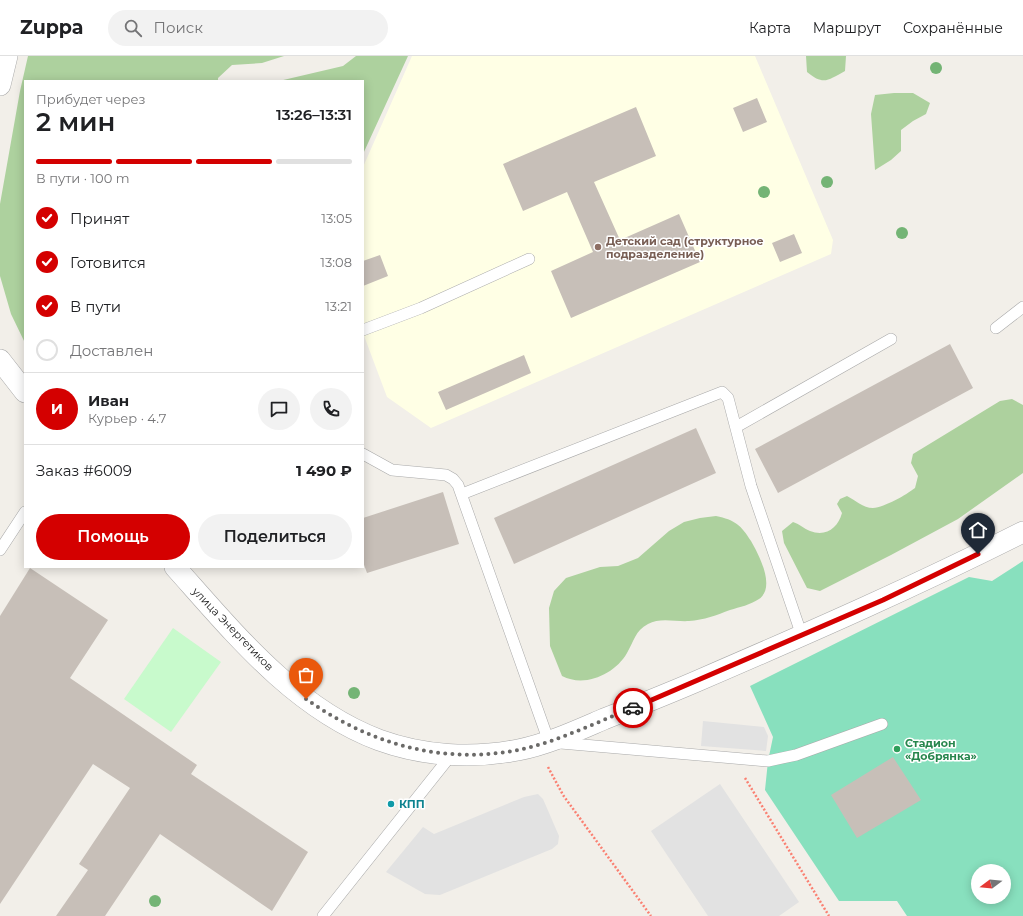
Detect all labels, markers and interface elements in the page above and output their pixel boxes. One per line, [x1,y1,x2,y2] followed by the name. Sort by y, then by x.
[108,10,388,46] search box
[20,16,84,39] text: Zuppa
[122,17,144,39] icon: search
[154,18,203,37] text: Поиск
[749,19,791,37] text: Карта
[813,19,881,37] text: Маршрут
[903,19,1003,37] text: Сохранённые
[36,91,145,107] text: Прибудет через
[276,105,352,124] text: 13:26–13:31
[36,106,115,138] text: 2 мин
[36,170,129,186] text: В пути · 100 m
[36,207,58,229] icon: check
[70,209,129,228] text: Принят
[321,210,352,226] text: 13:05
[606,234,764,261] place label: Детский сад (структурное подразделение)
[593,242,603,252] marker: Детский сад (структурное подразделение)
[36,251,58,273] icon: check
[70,253,146,272] text: Готовится
[320,254,352,270] text: 13:08
[36,295,58,317] icon: check
[70,297,121,316] text: В пути
[325,298,352,314] text: 13:21
[70,341,153,360] text: Доставлен
[258,388,300,430] button: chat
[310,388,352,430] button: phone
[88,391,129,410] text: Иван
[51,399,63,418] text: И
[88,410,166,426] text: Курьер · 4.7
[36,461,132,480] text: Заказ #6009
[296,461,352,480] text: 1 490 ₽
[961,513,995,554] pin
[36,514,190,560] button: Помощь
[198,514,352,560] button: Поделиться
[967,519,989,541] icon: home
[189,584,277,674] street label: улица Энергетиков
[289,658,323,699] pin
[295,664,317,686] icon: bag
[613,688,653,728] courier
[622,697,644,719] icon: car
[905,736,977,763] place label: Стадион «Добрянка»
[892,744,902,754] marker: Стадион «Добрянка»
[399,797,425,811] place label: КПП
[386,799,396,809] marker: КПП
[971,864,1011,904] north arrow
[971,864,1011,904] map controls

